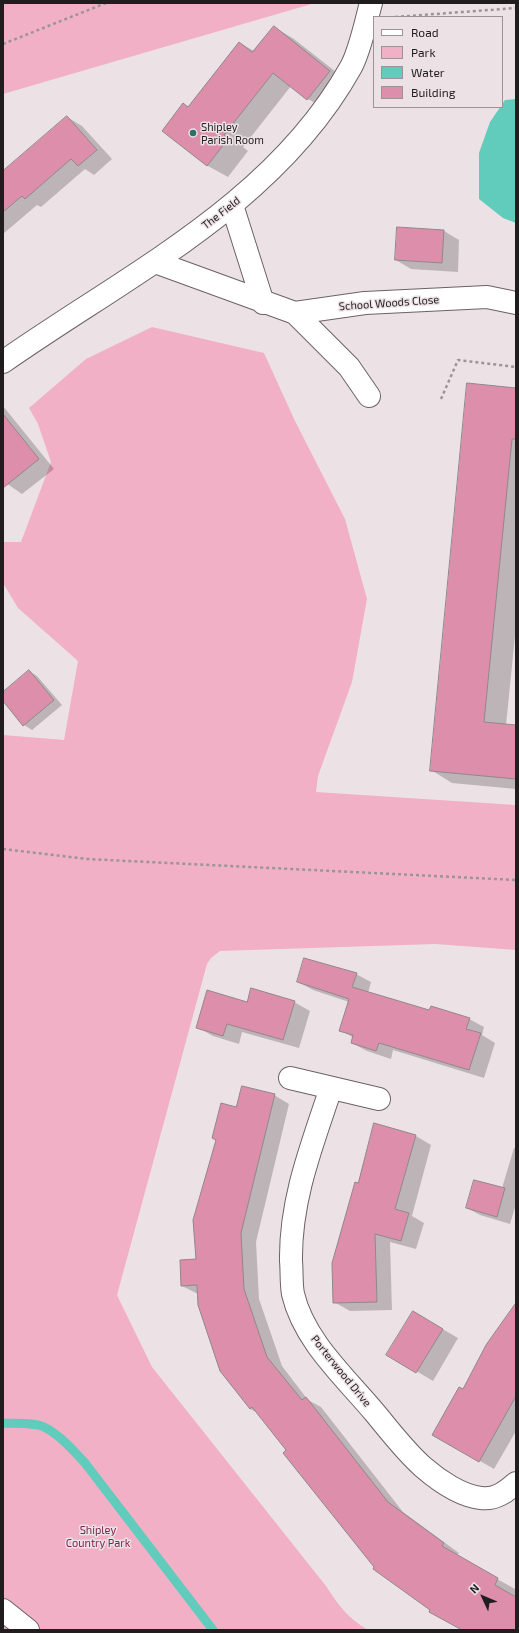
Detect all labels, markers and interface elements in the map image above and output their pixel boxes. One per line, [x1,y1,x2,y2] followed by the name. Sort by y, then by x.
[373,16,503,108] legend
[411,25,439,39] text: Road
[411,45,436,59] text: Park
[411,65,445,79] text: Water
[411,85,455,99] text: Building
[201,120,264,146] place label: Shipley Parish Room
[188,128,198,138] marker: Shipley Parish Room
[199,194,243,232] street label: The Field
[338,293,440,313] street label: School Woods Close
[308,1333,374,1409] street label: Porterwood Drive
[66,1523,130,1549] park label: Shipley Country Park
[463,1577,503,1617] north arrow
[467,1581,481,1596] text: N

